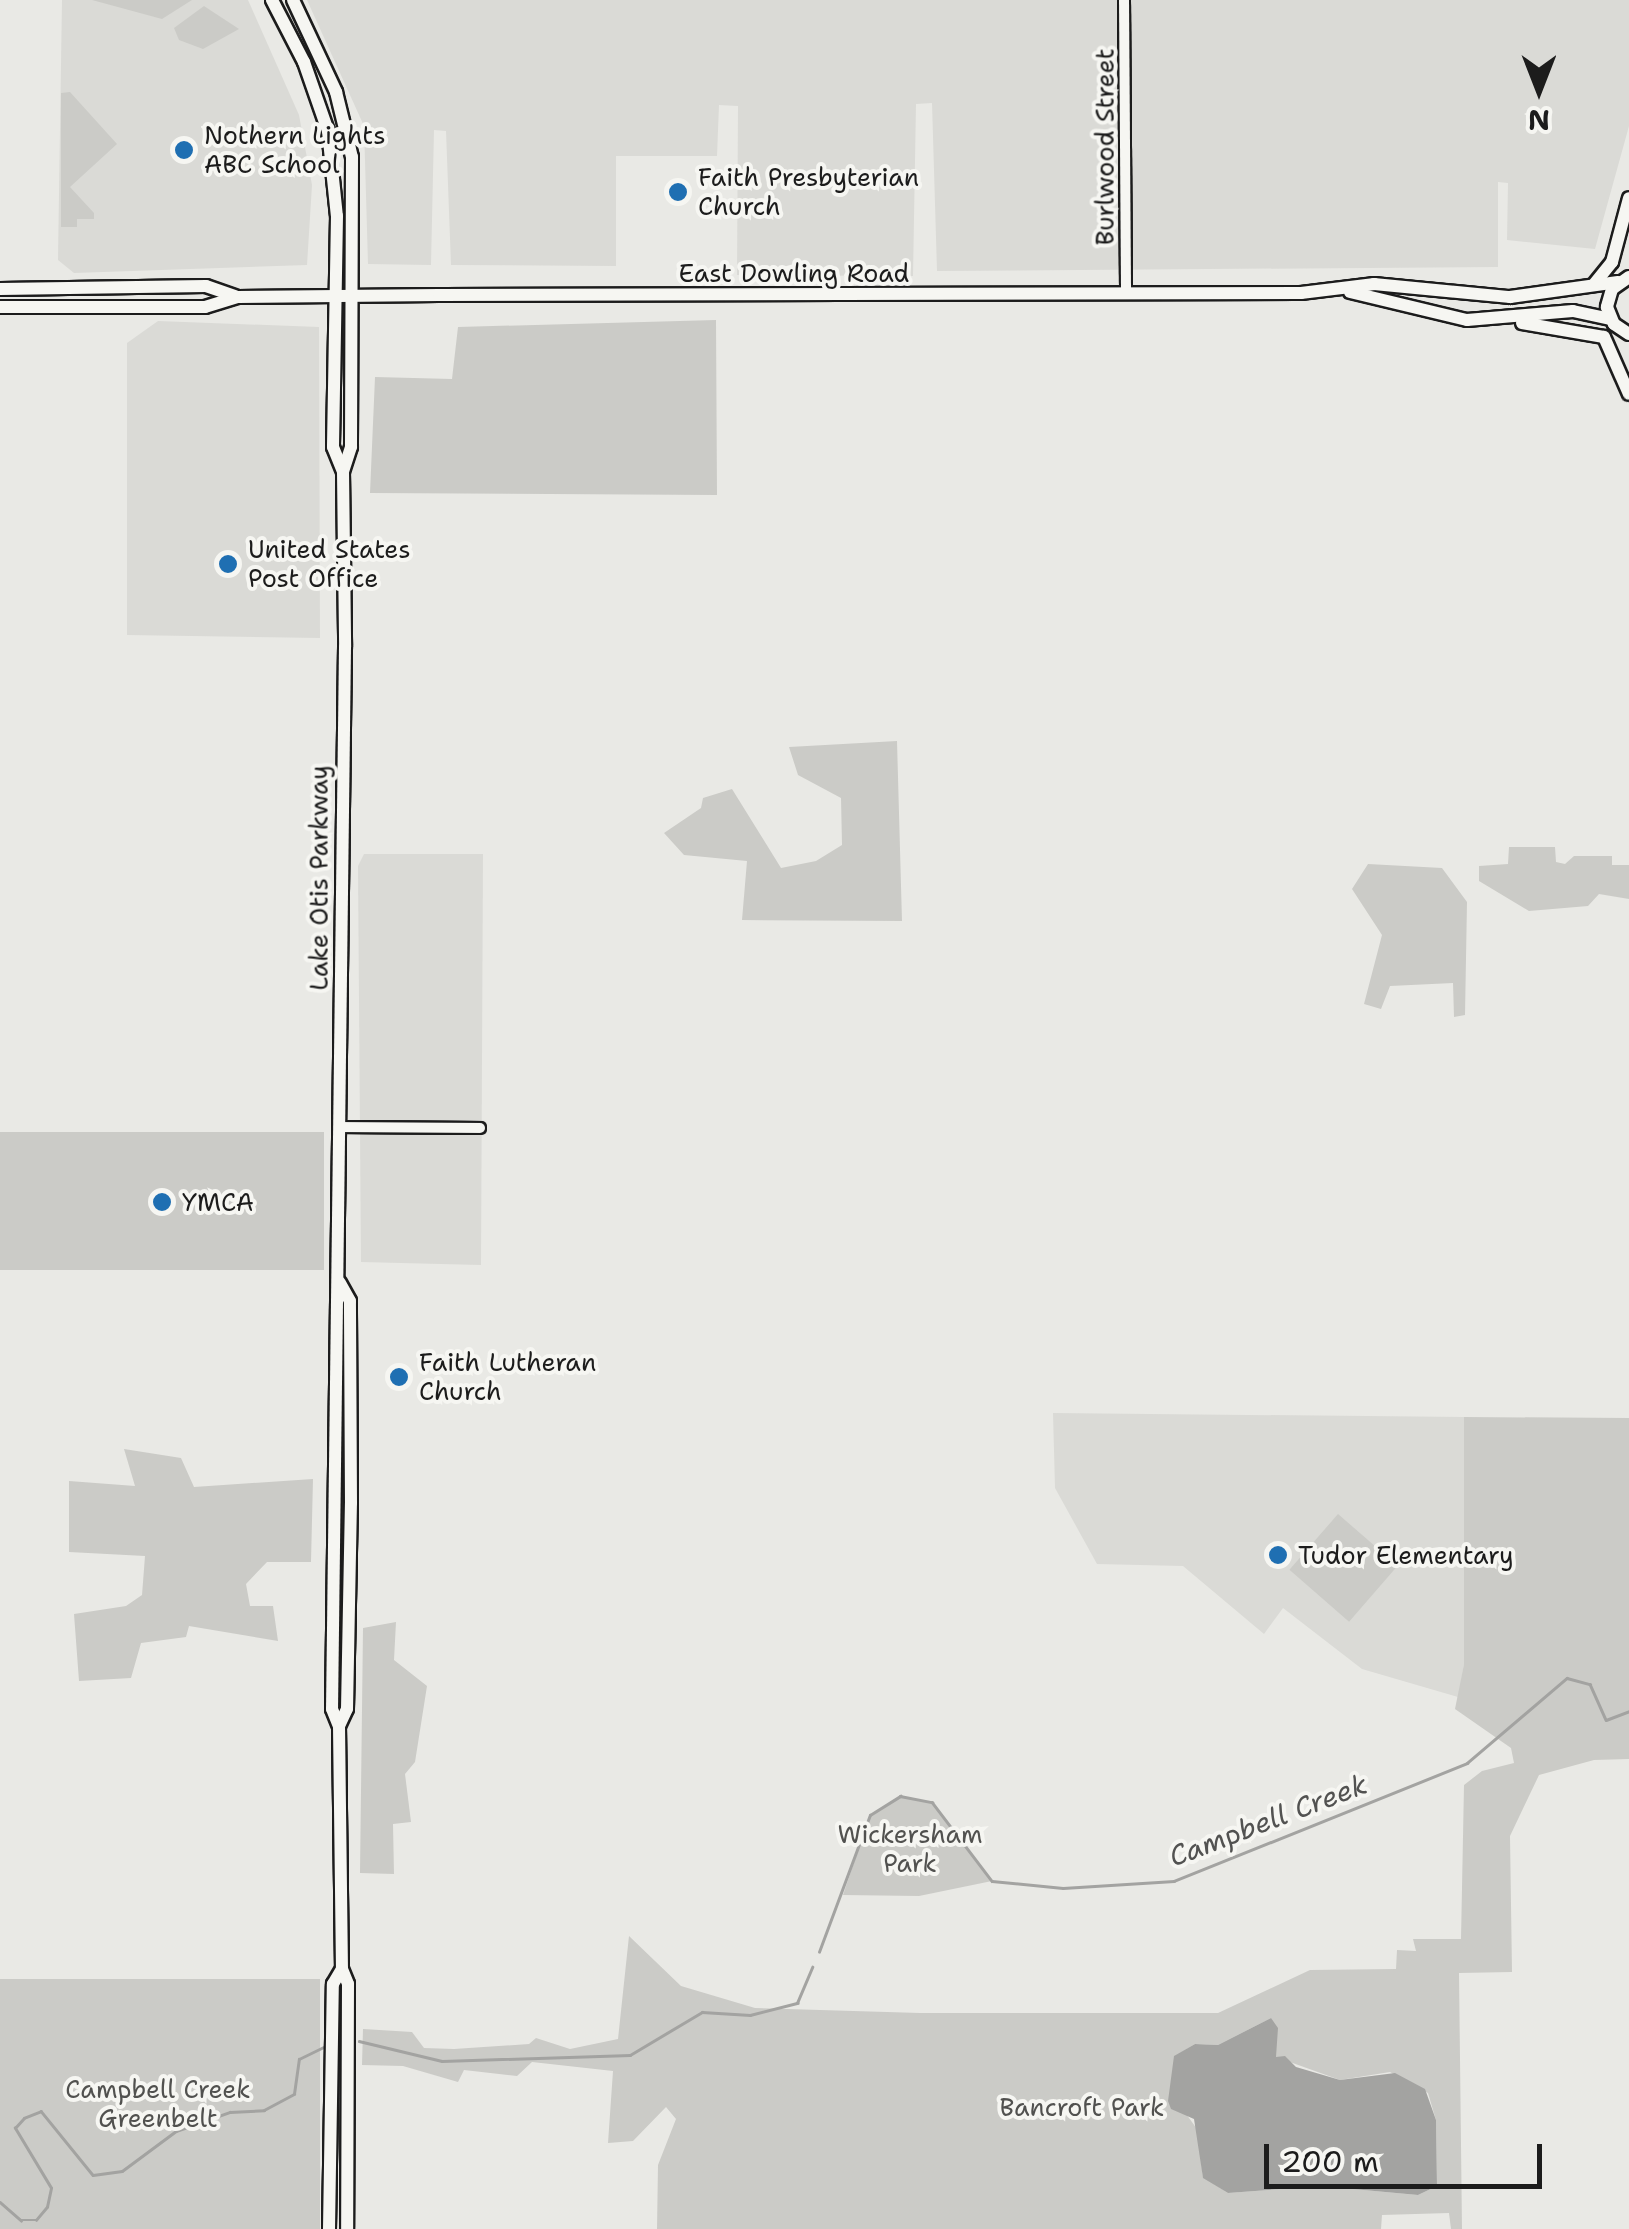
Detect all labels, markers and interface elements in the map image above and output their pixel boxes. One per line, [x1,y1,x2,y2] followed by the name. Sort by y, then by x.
[1489,40,1589,140] north arrow
[1090,49,1120,245] street label: Burlwood Street
[1528,101,1550,139] text: N
[204,121,386,180] place label: Nothern Lights ABC School
[173,139,195,161] marker: Nothern Lights ABC School
[698,163,919,222] place label: Faith Presbyterian Church
[667,181,689,203] marker: Faith Presbyterian Church
[679,258,909,288] street label: East Dowling Road
[248,535,411,594] place label: United States Post Office
[217,553,239,575] marker: United States Post Office
[304,765,334,991] street label: Lake Otis Parkway
[182,1187,254,1217] place label: YMCA
[151,1191,173,1213] marker: YMCA
[419,1348,596,1407] place label: Faith Lutheran Church
[388,1366,410,1388] marker: Faith Lutheran Church
[1298,1540,1514,1570] place label: Tudor Elementary
[1267,1544,1289,1566] marker: Tudor Elementary
[1164,1767,1372,1873] water label: Campbell Creek
[837,1820,983,1879] park label: Wickersham Park
[65,2075,251,2134] park label: Campbell Creek Greenbelt
[1000,2092,1164,2122] park label: Bancroft Park
[1269,2124,1546,2186] scale bar
[1281,2141,1379,2182] text: 200 m

